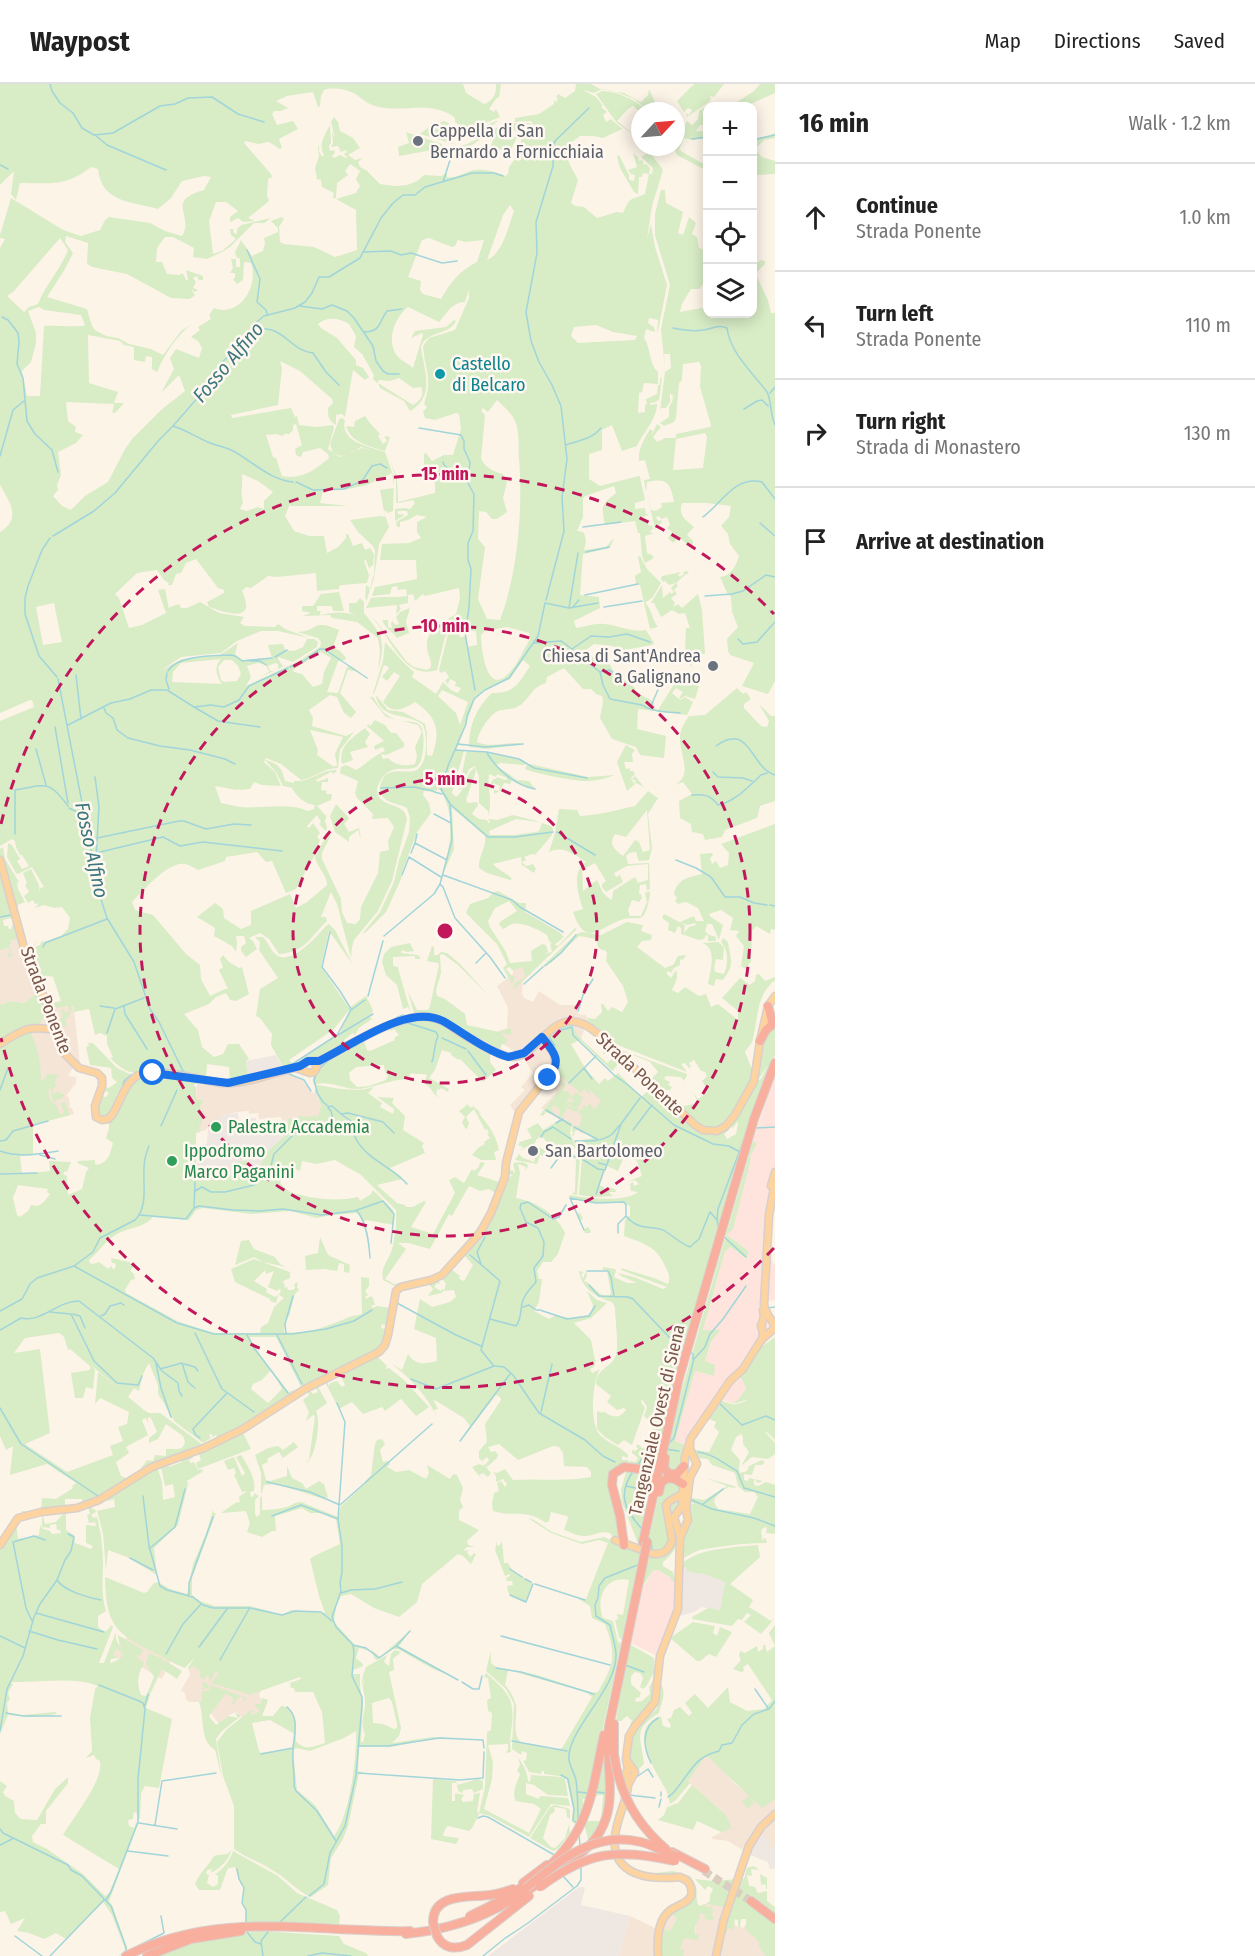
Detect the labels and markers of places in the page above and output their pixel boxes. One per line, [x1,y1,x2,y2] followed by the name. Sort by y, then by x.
[430,120,604,163] place label: Cappella di San Bernardo a Fornicchiaia
[411,134,425,148] marker: Cappella di San Bernardo a Fornicchiaia
[452,353,525,396] place label: Castello di Belcaro
[433,367,447,381] marker: Castello di Belcaro
[542,645,701,688] place label: Chiesa di Sant'Andrea a Galignano
[706,659,720,673] marker: Chiesa di Sant'Andrea a Galignano
[435,921,455,941] centre of rings
[228,1116,370,1138] place label: Palestra Accademia
[209,1120,223,1134] marker: Palestra Accademia
[184,1140,295,1183] place label: Ippodromo Marco Paganini
[545,1140,663,1162] place label: San Bartolomeo
[526,1144,540,1158] marker: San Bartolomeo
[165,1154,179,1168] marker: Ippodromo Marco Paganini

